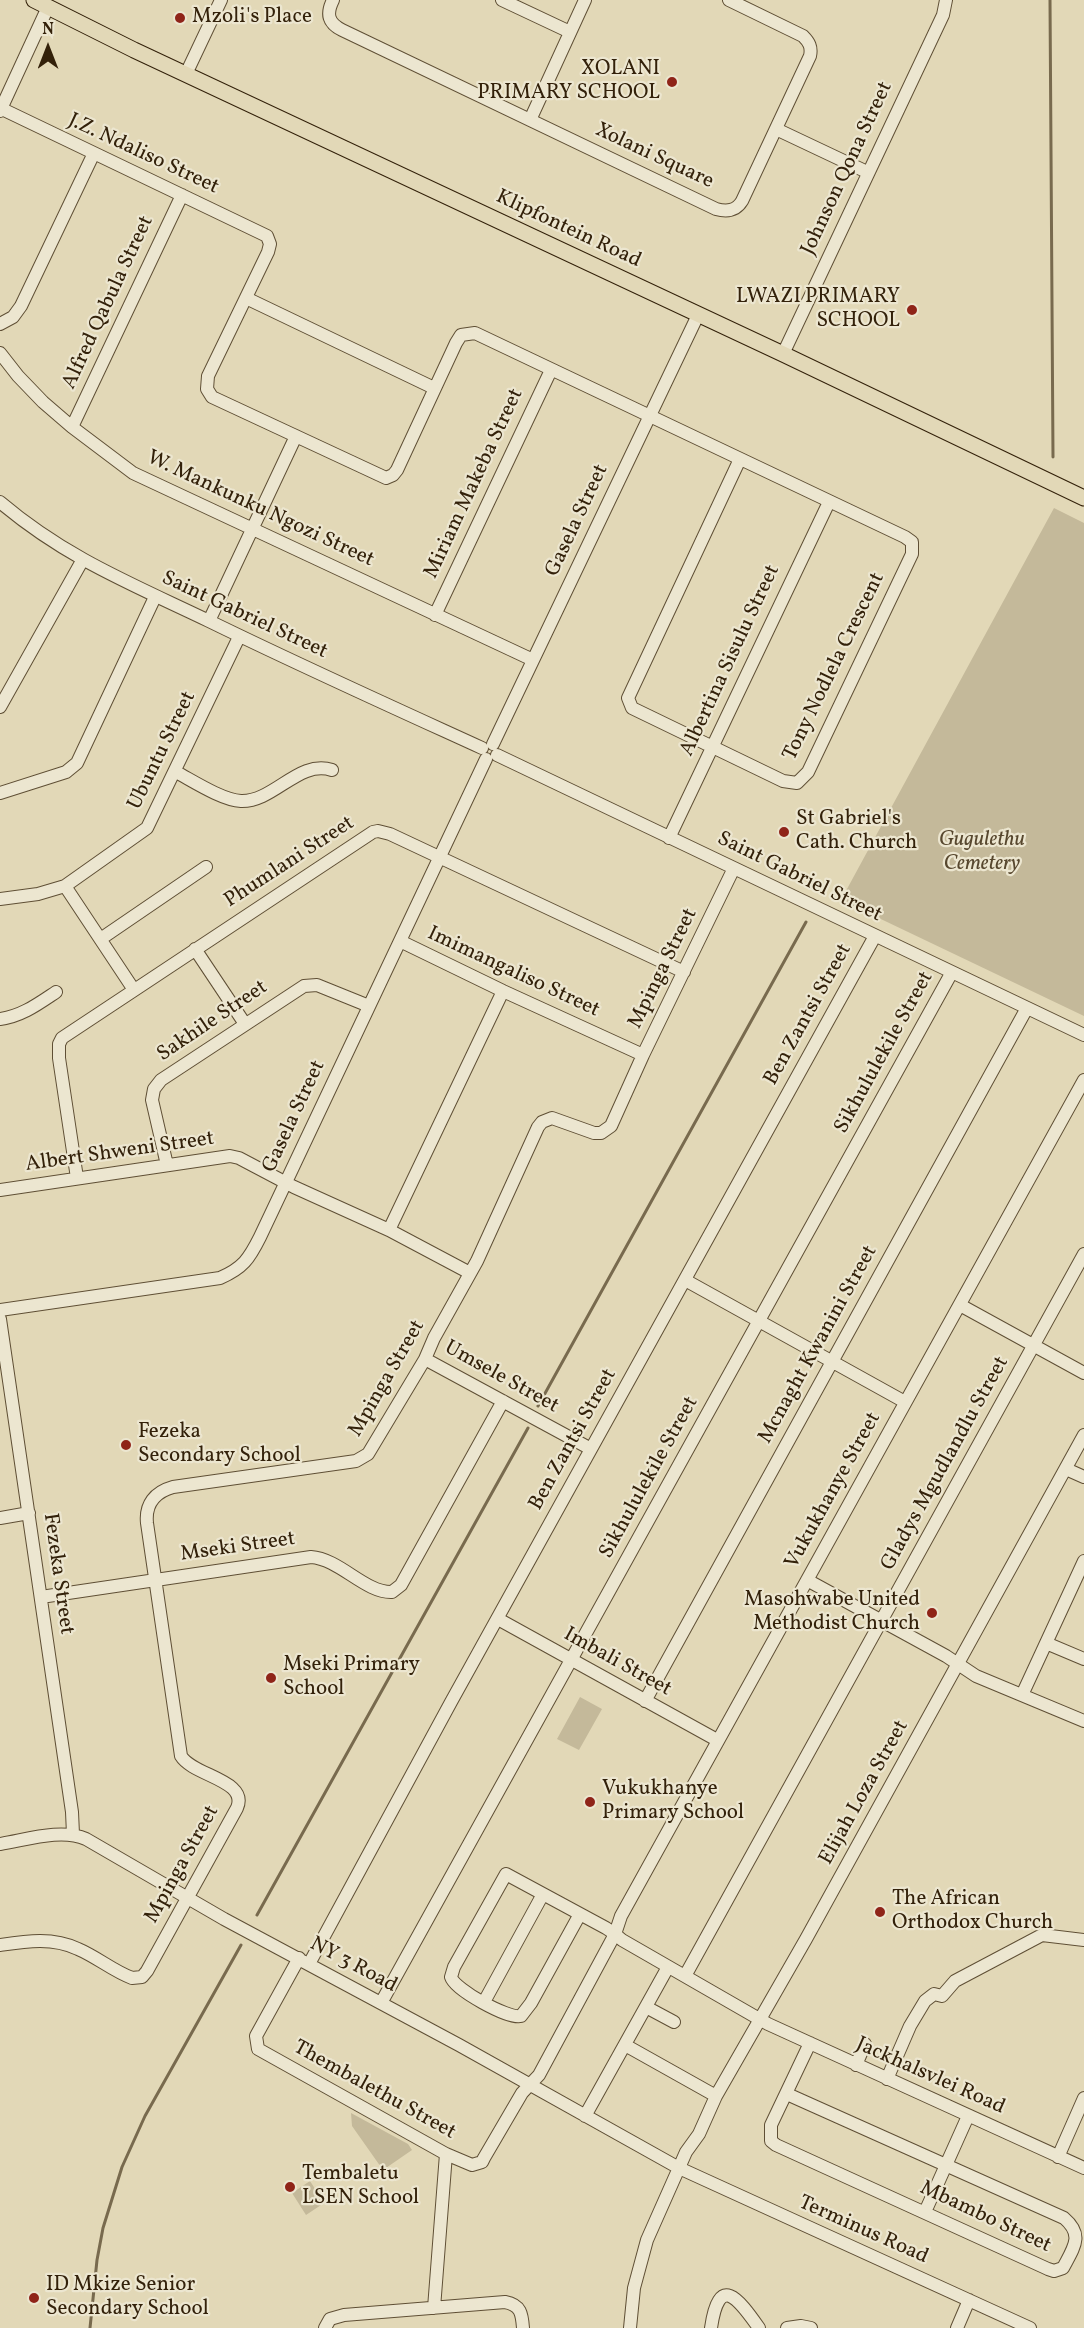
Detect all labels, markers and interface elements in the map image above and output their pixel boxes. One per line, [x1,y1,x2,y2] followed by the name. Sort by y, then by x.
[192,5,312,31] place label: Mzoli's Place
[173,11,187,25] marker: Mzoli's Place
[18,18,78,78] north arrow
[42,19,54,41] text: N
[477,57,660,107] place label: XOLANI PRIMARY SCHOOL
[665,75,679,89] marker: XOLANI PRIMARY SCHOOL
[797,78,899,260] street label: Johnson Qona Street
[64,109,222,201] street label: J.Z. Ndaliso Street
[591,119,717,195] street label: Xolani Square
[491,185,645,275] street label: Klipfontein Road
[58,212,160,394] street label: Alfred Qabula Street
[736,285,900,335] place label: LWAZI PRIMARY SCHOOL
[905,303,919,317] marker: LWAZI PRIMARY SCHOOL
[420,385,530,583] street label: Miriam Makeba Street
[142,446,378,574] street label: W. Mankunku Ngozi Street
[541,461,615,581] street label: Gasela Street
[676,561,786,761] street label: Albertina Sisulu Street
[157,566,331,666] street label: Saint Gabriel Street
[779,569,891,765] street label: Tony Nodlela Crescent
[124,688,202,814] street label: Ubuntu Street
[796,807,917,857] place label: St Gabriel's Cath. Church
[220,812,360,914] street label: Phumlani Street
[777,825,791,839] marker: St Gabriel's Cath. Church
[712,827,886,929] street label: Saint Gabriel Street
[939,828,1025,878] park label: Gugulethu Cemetery
[624,905,704,1033] street label: Mpinga Street
[423,922,603,1024] street label: Imimangaliso Street
[760,940,858,1090] street label: Ben Zantsi Street
[830,968,940,1138] street label: Sikhululekile Street
[153,976,273,1068] street label: Sakhile Street
[258,1057,332,1177] street label: Gasela Street
[24,1127,216,1179] street label: Albert Shweni Street
[754,1241,884,1449] street label: Mcnaght Kwanini Street
[344,1316,432,1442] street label: Mpinga Street
[439,1336,563,1420] street label: Umsele Street
[877,1353,1015,1575] street label: Gladys Mgudlandlu Street
[525,1365,623,1515] street label: Ben Zantsi Street
[595,1393,705,1563] street label: Sikhululekile Street
[781,1408,887,1574] street label: Vukukhanye Street
[138,1420,301,1470] place label: Fezeka Secondary School
[119,1438,133,1452] marker: Fezeka Secondary School
[36,1512,78,1636] street label: Fezeka Street
[179,1527,297,1569] street label: Mseki Street
[744,1588,920,1638] place label: Masohwabe United Methodist Church
[925,1606,939,1620] marker: Masohwabe United Methodist Church
[558,1623,676,1703] street label: Imbali Street
[283,1653,420,1703] place label: Mseki Primary School
[264,1671,278,1685] marker: Mseki Primary School
[815,1716,915,1870] street label: Elijah Loza Street
[602,1777,744,1827] place label: Vukukhanye Primary School
[583,1795,597,1809] marker: Vukukhanye Primary School
[140,1802,226,1928] street label: Mpinga Street
[892,1887,1053,1937] place label: The African Orthodox Church
[873,1905,887,1919] marker: The African Orthodox Church
[305,1932,401,2000] street label: NY 3 Road
[851,2033,1009,2121] street label: Jackhalsvlei Road
[288,2036,460,2146] street label: Thembalethu Street
[302,2162,419,2212] place label: Tembaletu LSEN School
[915,2177,1055,2259] street label: Mbambo Street
[283,2180,297,2194] marker: Tembaletu LSEN School
[794,2191,932,2271] street label: Terminus Road
[46,2273,209,2323] place label: ID Mkize Senior Secondary School
[27,2291,41,2305] marker: ID Mkize Senior Secondary School

